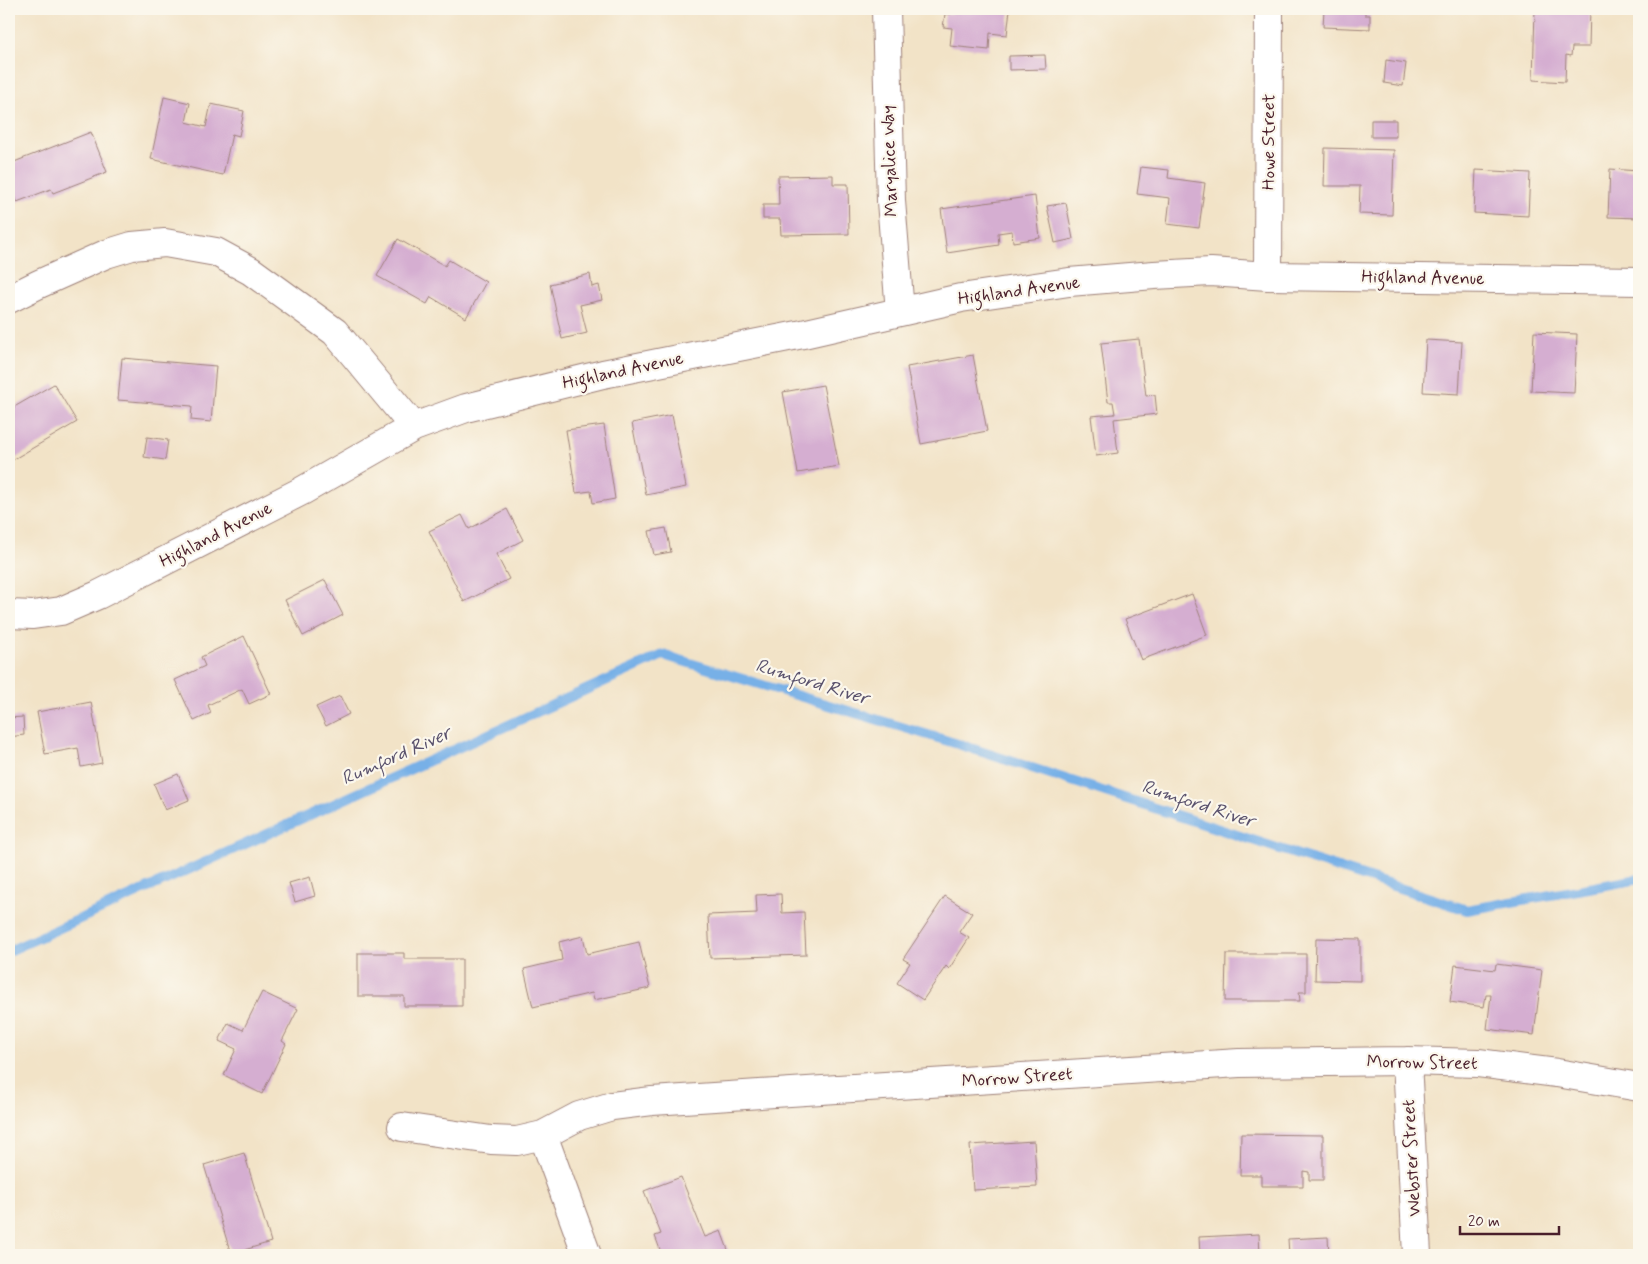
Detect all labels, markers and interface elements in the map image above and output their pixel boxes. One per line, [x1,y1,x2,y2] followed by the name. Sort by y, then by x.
[1257,94,1281,190] street label: Howe Street
[876,105,904,217] street label: Maryalice Way
[1361,265,1485,293] street label: Highland Avenue
[956,271,1082,313] street label: Highland Avenue
[560,346,686,398] street label: Highland Avenue
[156,496,277,575] street label: Highland Avenue
[752,653,875,714] water label: Rumford River
[337,720,458,793] water label: Rumford River
[1138,774,1260,837] water label: Rumford River
[1366,1050,1478,1076] street label: Morrow Street
[961,1062,1073,1094] street label: Morrow Street
[1397,1099,1427,1217] street label: Webster Street
[1460,1204,1559,1236] scale bar
[1468,1212,1500,1232] text: 20 m

